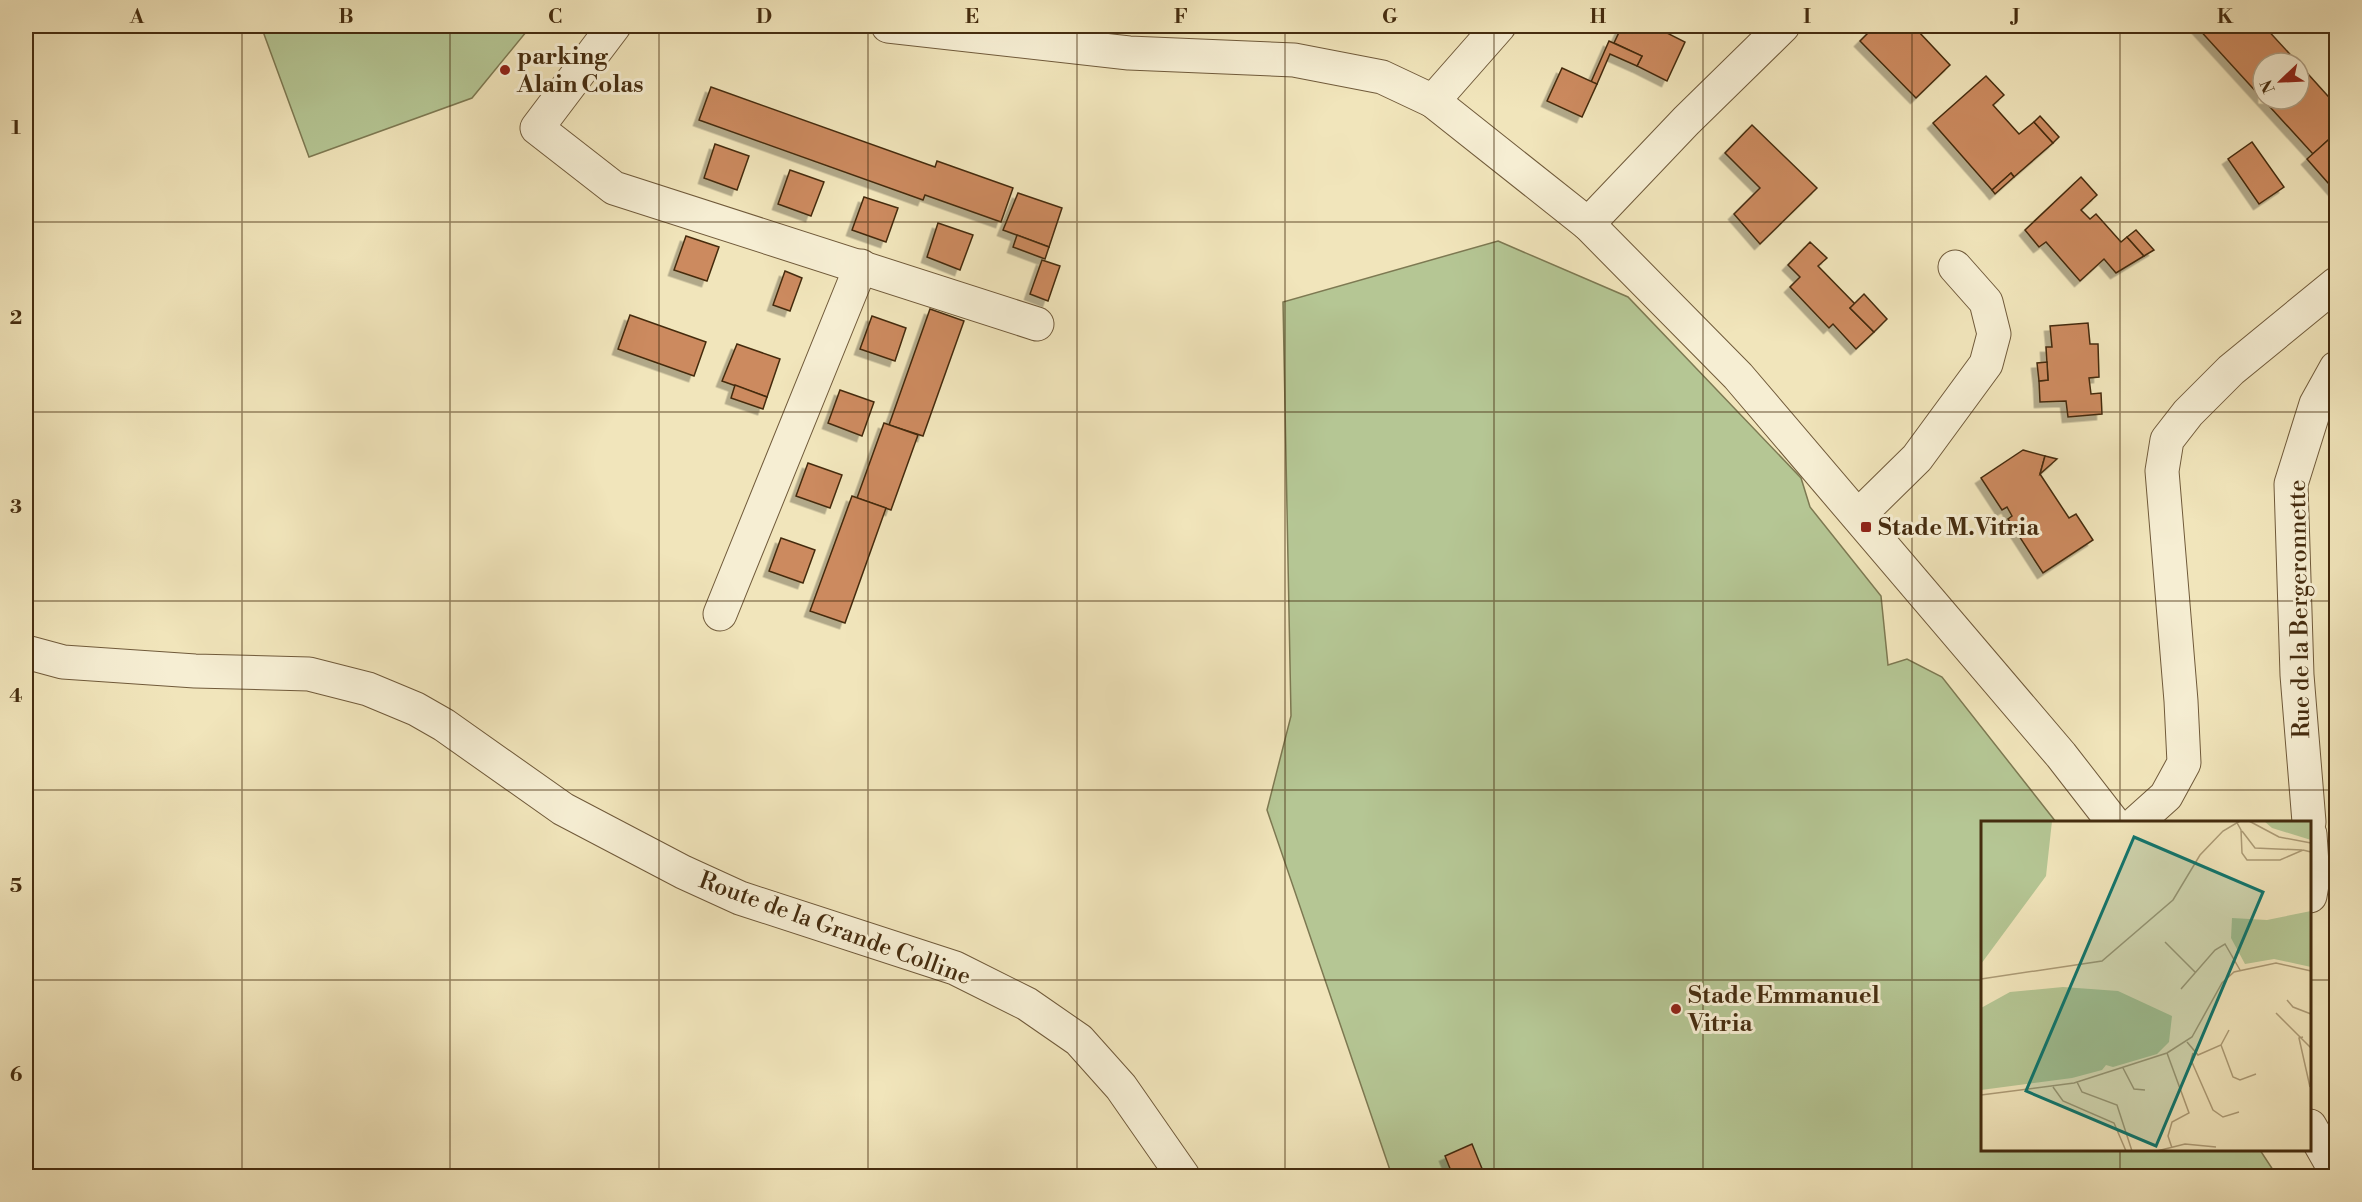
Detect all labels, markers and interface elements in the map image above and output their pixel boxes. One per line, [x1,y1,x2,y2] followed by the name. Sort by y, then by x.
[129,5,145,30] text: A
[338,5,354,30] text: B
[548,5,562,30] text: C
[756,5,772,30] text: D
[965,5,979,30] text: E
[1174,5,1188,30] text: F
[1382,5,1398,30] text: G
[1590,5,1607,30] text: H
[1803,5,1811,30] text: I
[2009,5,2020,30] text: J
[2217,5,2234,30] text: K
[516,42,644,100] place label: parking Alain Colas
[2251,51,2311,111] north arrow
[498,63,512,77] marker: parking Alain Colas
[2256,76,2280,96] text: N
[11,116,21,141] text: 1
[10,306,22,331] text: 2
[2283,479,2317,739] street label: Rue de la Bergeronnette
[10,495,22,520] text: 3
[1878,513,2040,543] place label: Stade M.Vitria
[1859,520,1873,534] marker: Stade M.Vitria
[9,684,23,709] text: 4
[1981,821,2311,1151] inset map
[694,866,975,992] street label: Route de la Grande Colline
[10,874,22,899] text: 5
[1687,981,1880,1039] place label: Stade Emmanuel Vitria
[1669,1002,1683,1016] marker: Stade Emmanuel Vitria
[10,1063,23,1088] text: 6

